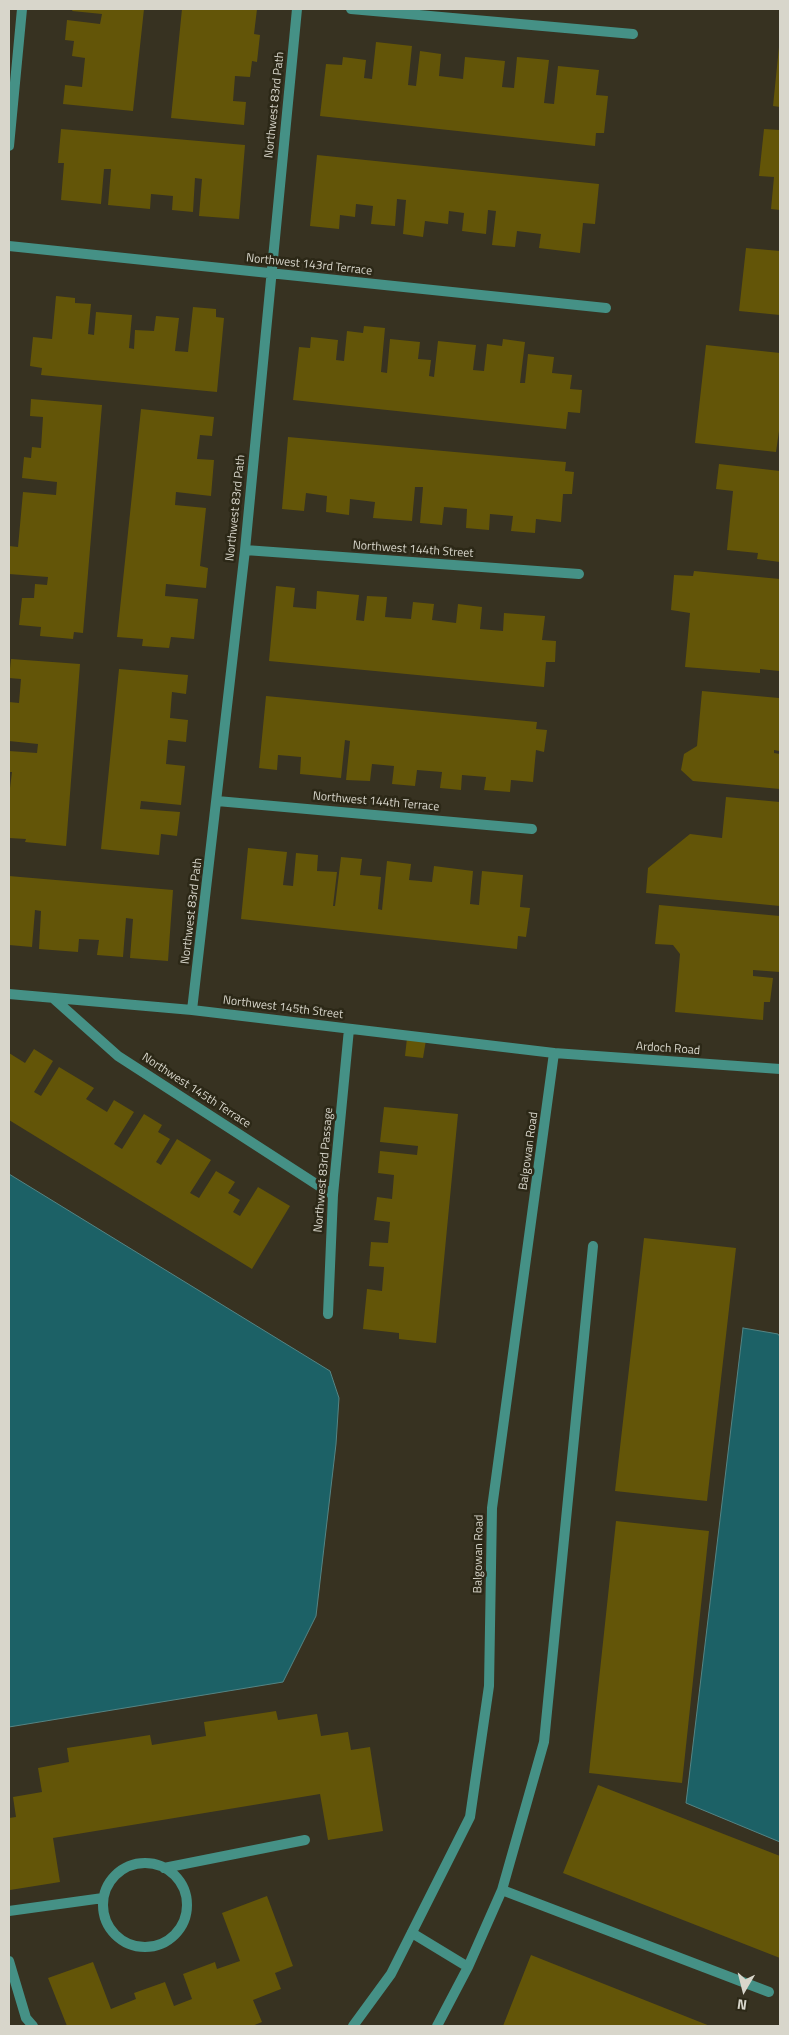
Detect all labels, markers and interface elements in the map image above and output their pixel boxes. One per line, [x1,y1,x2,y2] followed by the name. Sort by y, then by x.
[262,51,288,159] street label: Northwest 83rd Path
[245,251,373,279] street label: Northwest 143rd Terrace
[223,454,249,562] street label: Northwest 83rd Path
[352,539,474,561] street label: Northwest 144th Street
[312,789,440,815] street label: Northwest 144th Terrace
[178,857,206,965] street label: Northwest 83rd Path
[222,993,344,1023] street label: Northwest 145th Street
[636,1040,700,1058] street label: Ardoch Road
[139,1050,253,1132] street label: Northwest 145th Terrace
[311,1107,337,1233] street label: Northwest 83rd Passage
[516,1111,542,1191] street label: Balgowan Road
[471,1514,487,1594] street label: Balgowan Road
[719,1965,769,2015] north arrow
[736,1994,748,2016] text: N

